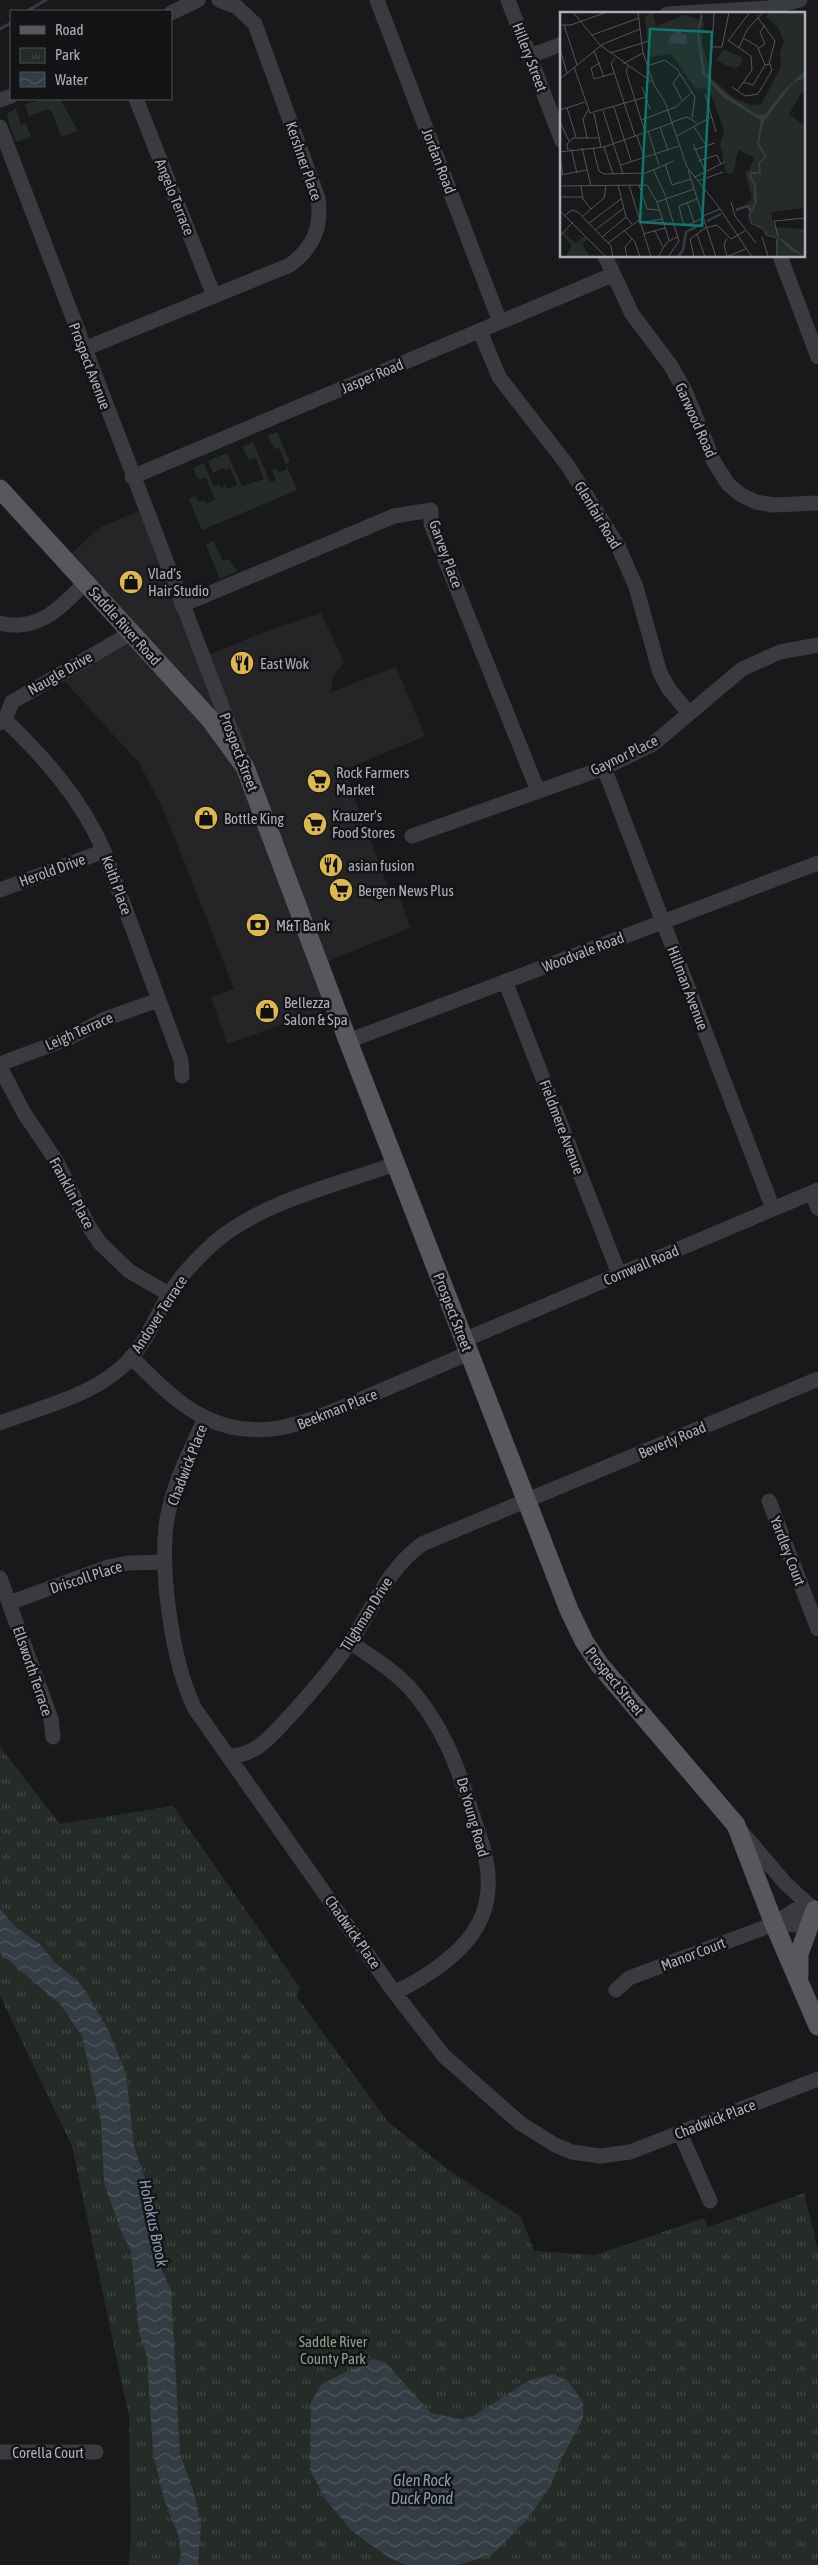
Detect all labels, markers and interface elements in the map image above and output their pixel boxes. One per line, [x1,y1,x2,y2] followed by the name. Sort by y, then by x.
[10,10,172,100] legend
[560,12,806,258] inset map
[509,20,551,94] street label: Hillery Street
[55,21,84,38] text: Road
[55,46,80,63] text: Park
[55,71,88,88] text: Water
[283,119,325,203] street label: Kershner Place
[419,126,459,196] street label: Jordan Road
[152,156,198,238] street label: Angelo Terrace
[66,320,114,412] street label: Prospect Avenue
[338,355,406,397] street label: Jasper Road
[672,380,720,460] street label: Garwood Road
[571,478,625,552] street label: Glenfair Road
[426,518,466,590] street label: Garvey Place
[148,565,209,599] place label: Vlad’s Hair Studio
[118,569,144,595] shop icon: Vlad’s Hair Studio
[86,583,164,669] street label: Saddle River Road
[25,648,95,698] street label: Naugle Drive
[229,650,255,676] restaurant icon: East Wok
[260,655,310,672] place label: East Wok
[216,710,262,794] street label: Prospect Street
[588,731,661,779] street label: Gaynor Place
[336,764,409,798] place label: Rock Farmers Market
[306,768,332,794] supermarket icon: Rock Farmers Market
[193,805,219,831] shop icon: Bottle King
[332,807,395,841] place label: Krauzer's Food Stores
[224,810,285,827] place label: Bottle King
[302,811,328,837] supermarket icon: Krauzer's Food Stores
[17,850,88,890] street label: Herold Drive
[318,852,344,878] restaurant icon: asian fusion
[98,853,136,917] street label: Keith Place
[348,857,414,874] place label: asian fusion
[328,877,354,903] supermarket icon: Bergen News Plus
[358,882,454,899] place label: Bergen News Plus
[245,912,271,938] bank icon: M&T Bank
[276,917,331,934] place label: M&T Bank
[540,929,626,975] street label: Woodvale Road
[664,944,712,1033] street label: Hillman Avenue
[284,994,348,1028] place label: Bellezza Salon & Spa
[254,998,280,1024] shop icon: Bellezza Salon & Spa
[43,1008,116,1053] street label: Leigh Terrace
[536,1077,588,1177] street label: Fieldmere Avenue
[46,1155,98,1232] street label: Franklin Place
[601,1242,681,1288] street label: Cornwall Road
[430,1270,476,1354] street label: Prospect Street
[128,1272,190,1356] street label: Andover Terrace
[294,1385,380,1433] street label: Beekman Place
[636,1418,708,1462] street label: Beverly Road
[164,1422,210,1508] street label: Chadwick Place
[767,1514,809,1588] street label: Yardley Court
[48,1557,124,1597] street label: Driscoll Place
[337,1574,395,1654] street label: Tilghman Drive
[10,1624,56,1718] street label: Ellsworth Terrace
[582,1643,648,1719] street label: Prospect Street
[454,1775,492,1859] street label: De Young Road
[322,1892,385,1972] street label: Chadwick Place
[658,1934,728,1974] street label: Manor Court
[672,2096,758,2142] street label: Chadwick Place
[136,2178,172,2269] water label: Hohokus Brook
[299,2333,368,2367] park label: Saddle River County Park
[12,2444,84,2461] street label: Corella Court
[391,2471,454,2507] water label: Glen Rock Duck Pond

